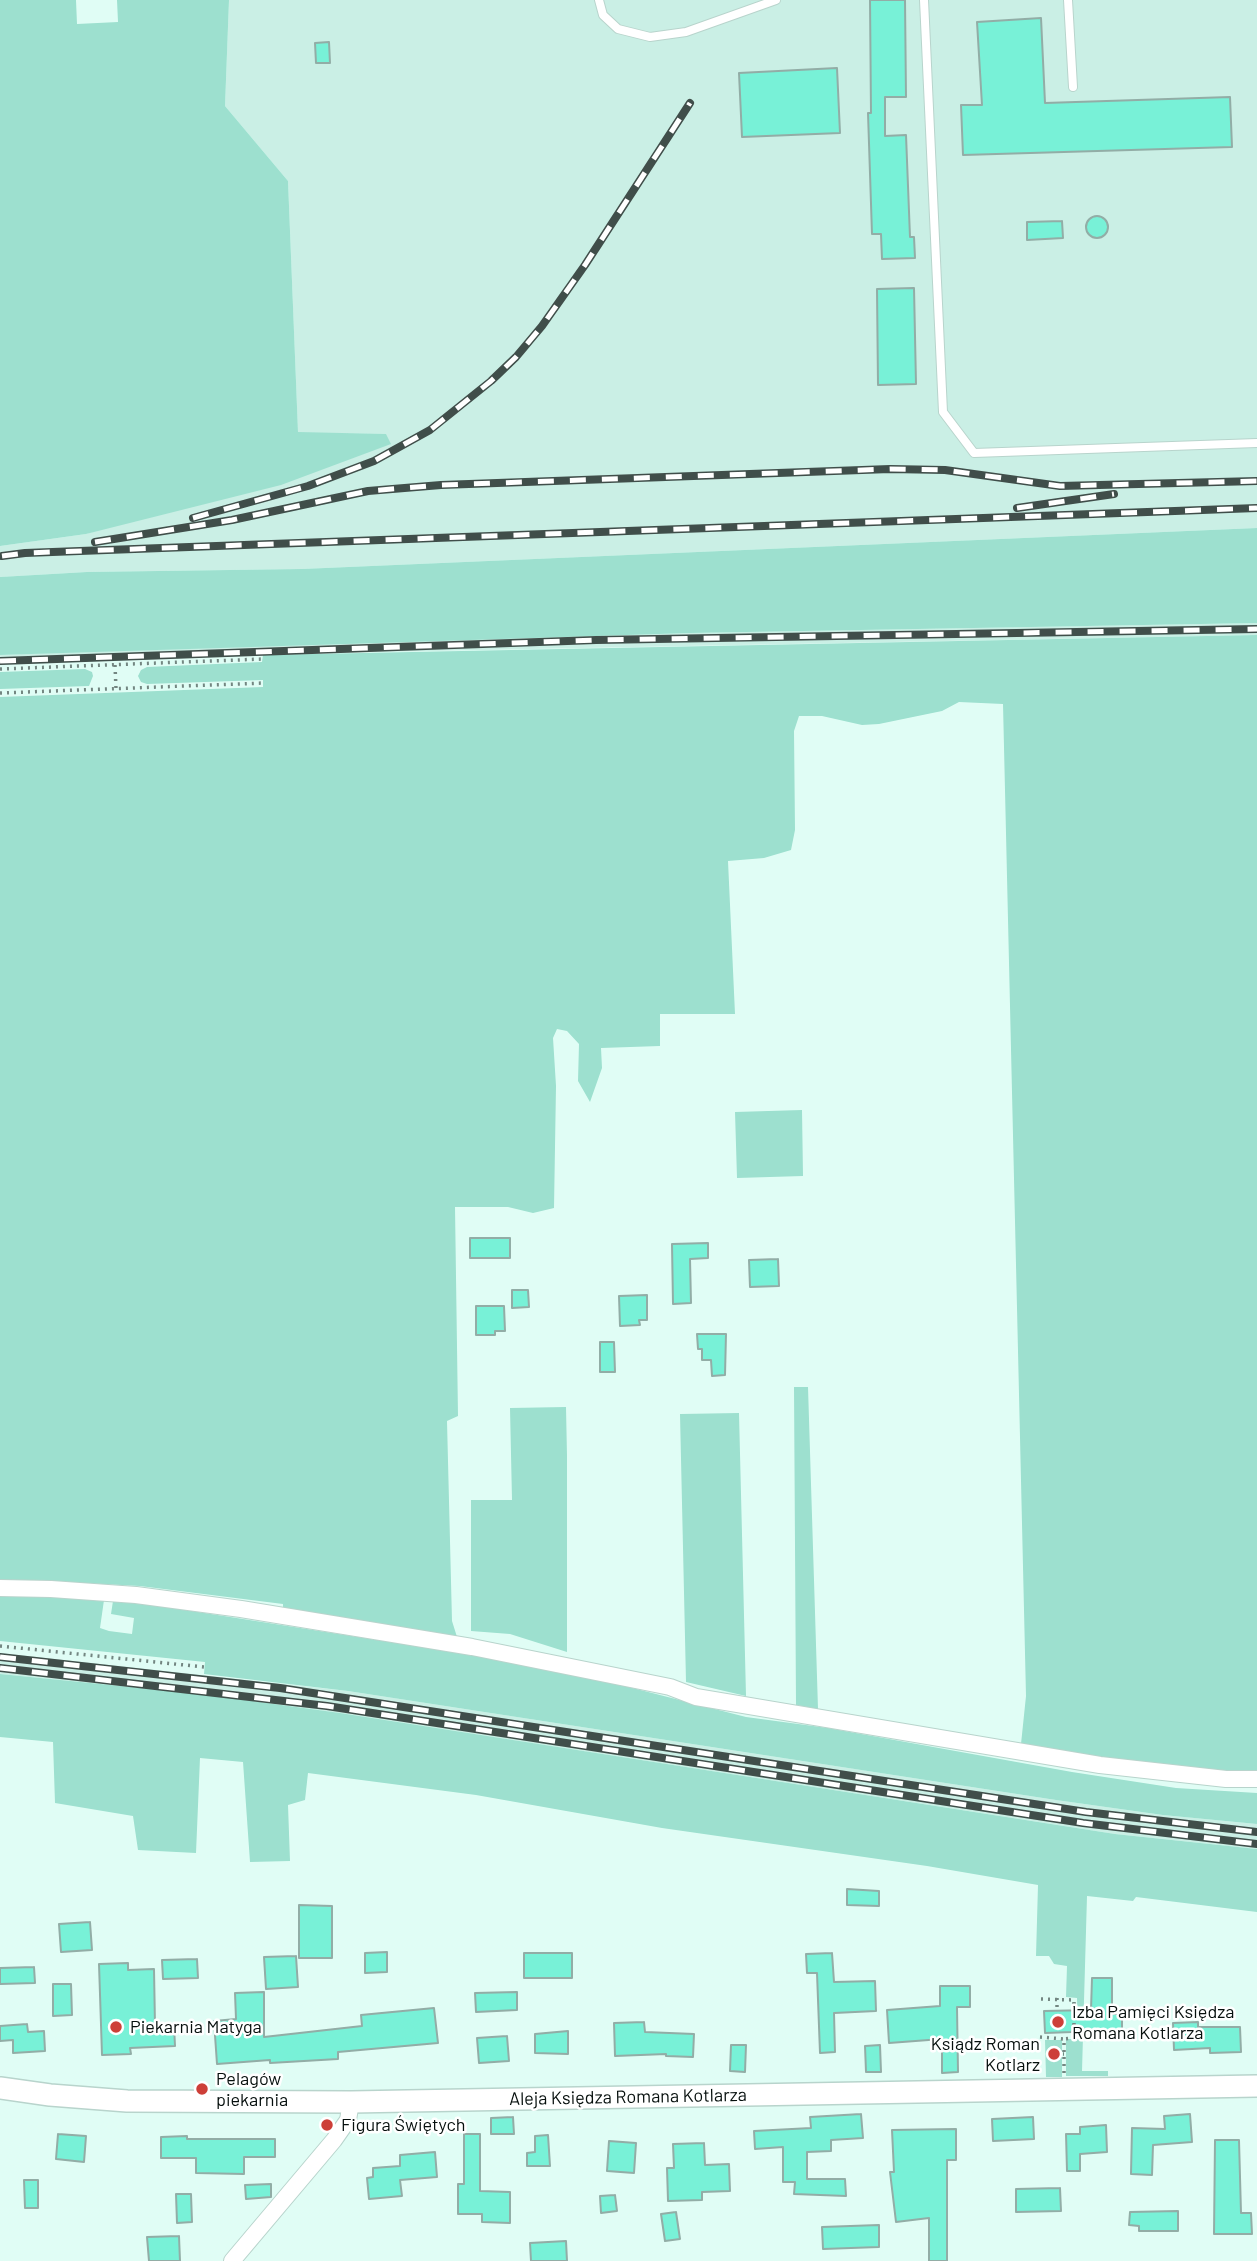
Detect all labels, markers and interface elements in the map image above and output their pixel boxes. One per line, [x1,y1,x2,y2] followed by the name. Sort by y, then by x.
[1072,2001,1234,2044] place label: Izba Pamięci Księdza Romana Kotlarza
[1050,2014,1066,2030] marker: Izba Pamięci Księdza Romana Kotlarza
[130,2016,262,2038] place label: Piekarnia Matyga
[108,2019,124,2035] marker: Piekarnia Matyga
[931,2033,1040,2076] place label: Ksiądz Roman Kotlarz
[1046,2046,1062,2062] marker: Ksiądz Roman Kotlarz
[216,2068,288,2110] place label: Pelagów piekarnia
[194,2081,210,2097] marker: Pelagów piekarnia
[509,2084,747,2110] street label: Aleja Księdza Romana Kotlarza
[341,2114,466,2136] place label: Figura Świętych
[319,2117,335,2133] marker: Figura Świętych

